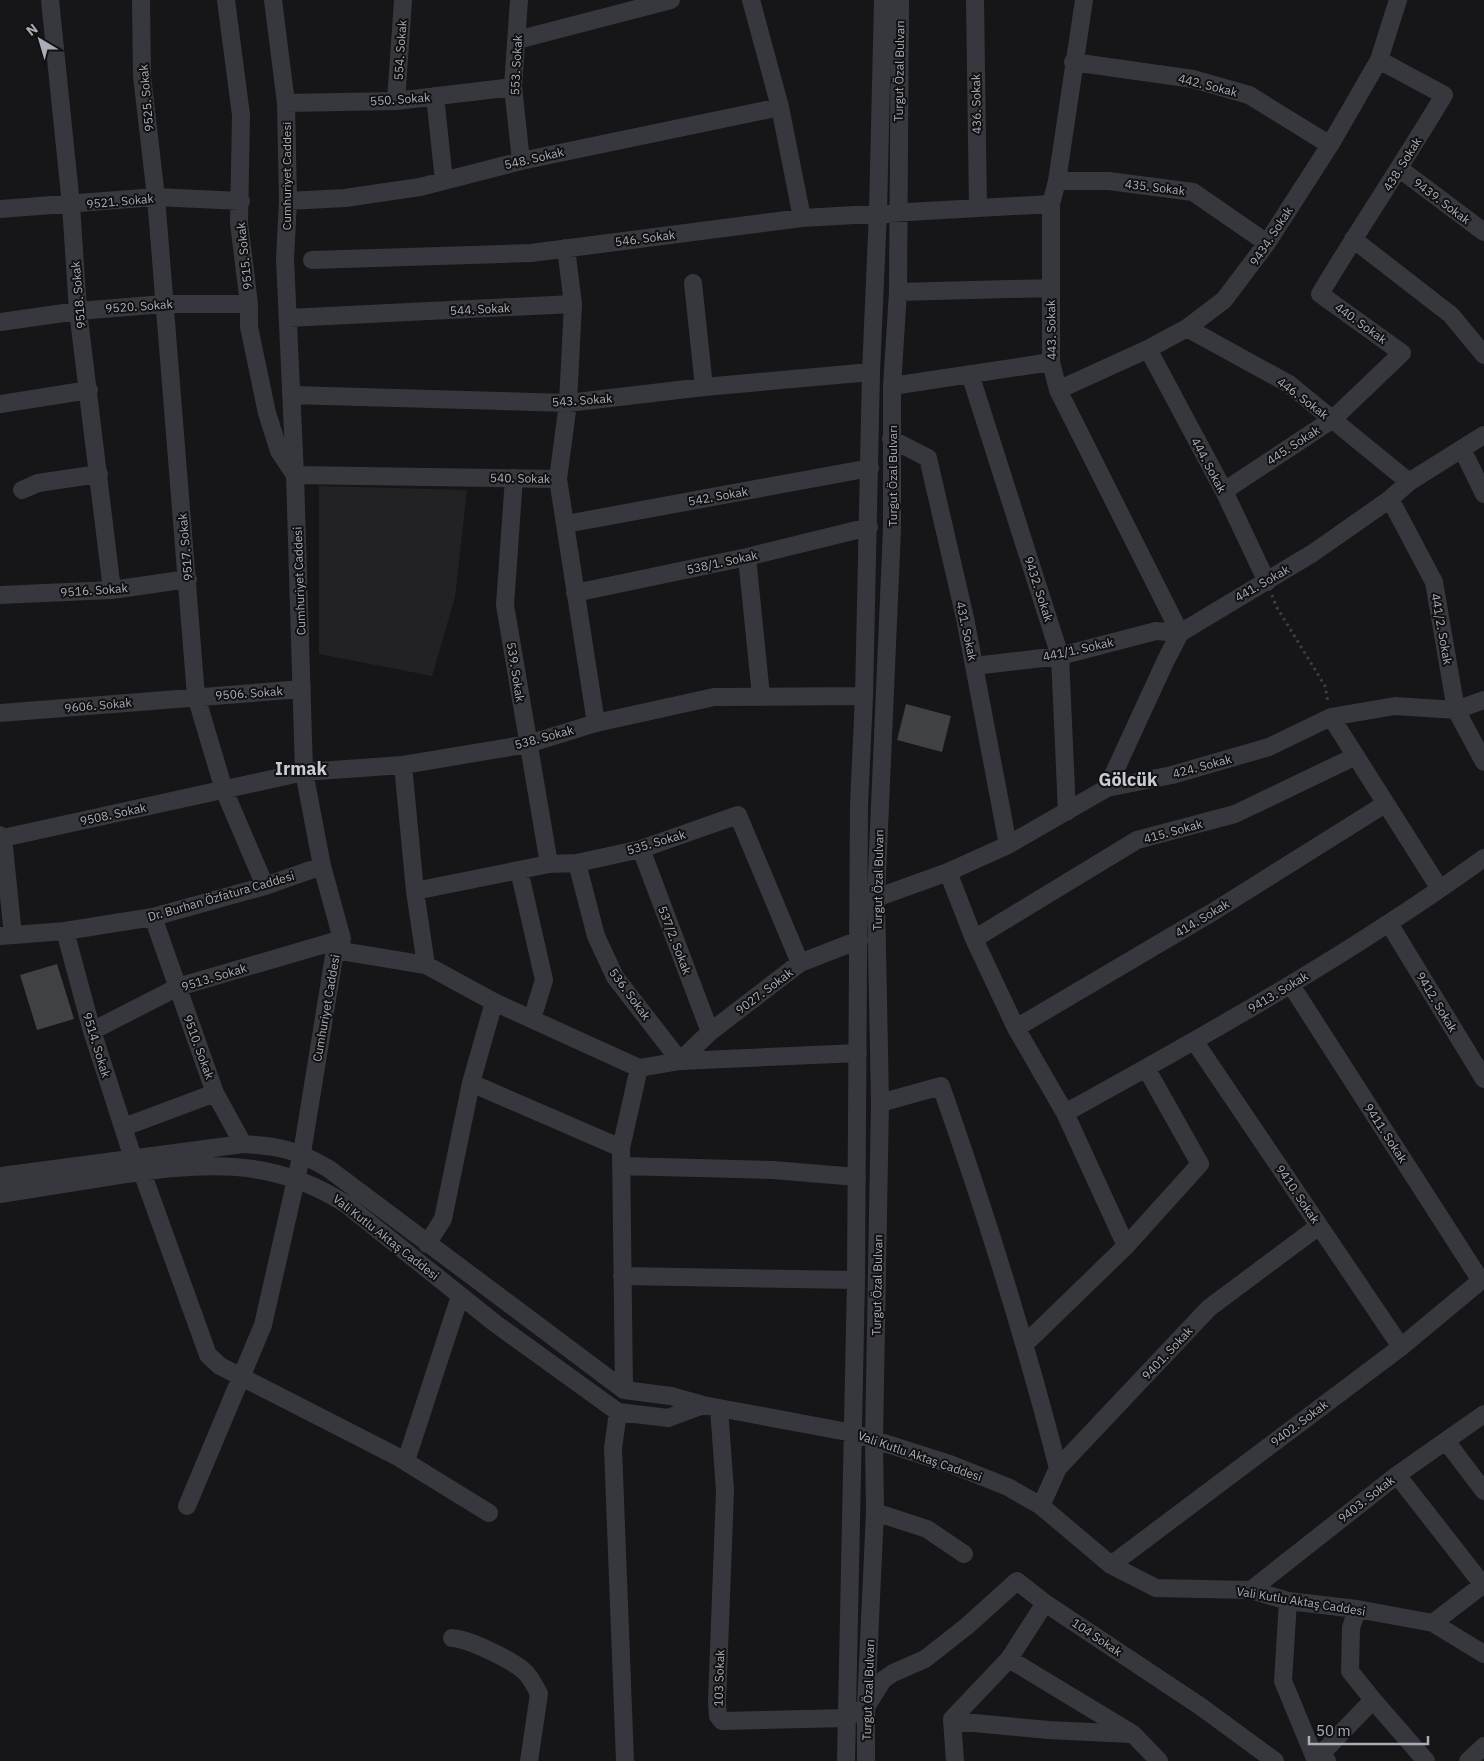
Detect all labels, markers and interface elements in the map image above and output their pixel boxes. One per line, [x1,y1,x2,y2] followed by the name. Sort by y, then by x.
[15,15,65,65] north arrow
[390,19,410,81] street label: 554. Sokak
[22,20,42,40] text: N
[891,20,907,122] street label: Turgut Özal Bulvarı
[507,34,525,96] street label: 553. Sokak
[136,63,156,132] street label: 9525. Sokak
[1177,70,1240,100] street label: 442. Sokak
[968,73,984,134] street label: 436. Sokak
[369,89,431,109] street label: 550. Sokak
[279,122,294,230] street label: Cumhuriyet Caddesi
[1380,134,1425,194] street label: 438. Sokak
[503,144,566,172] street label: 548. Sokak
[1410,175,1474,228] street label: 9439. Sokak
[1124,176,1187,198] street label: 435. Sokak
[86,191,155,211] street label: 9521. Sokak
[1246,203,1296,268] street label: 9434. Sokak
[233,221,255,290] street label: 9515. Sokak
[614,227,677,249] street label: 546. Sokak
[68,260,88,329] street label: 9518. Sokak
[105,296,174,316] street label: 9520. Sokak
[1043,299,1059,360] street label: 443. Sokak
[1332,299,1390,347] street label: 440. Sokak
[449,300,511,318] street label: 544. Sokak
[1274,374,1332,423] street label: 446. Sokak
[551,390,613,410] street label: 543. Sokak
[1264,422,1323,468] street label: 445. Sokak
[885,425,900,527] street label: Turgut Özal Bulvarı
[1188,435,1230,496] street label: 444. Sokak
[490,470,551,486] street label: 540. Sokak
[687,483,750,509] street label: 542. Sokak
[175,512,195,581] street label: 9517. Sokak
[290,526,308,636] street label: Cumhuriyet Caddesi
[685,547,760,577] street label: 538/1. Sokak
[1021,555,1057,624] street label: 9432. Sokak
[1232,561,1292,605] street label: 441. Sokak
[60,580,129,600] street label: 9516. Sokak
[1428,592,1456,667] street label: 441/2. Sokak
[953,600,981,663] street label: 431. Sokak
[1041,634,1116,664] street label: 441/1. Sokak
[504,641,528,704] street label: 539. Sokak
[215,683,284,703] street label: 9506. Sokak
[64,695,133,715] street label: 9606. Sokak
[513,722,576,752] street label: 538. Sokak
[1171,751,1234,781] street label: 424. Sokak
[275,757,327,780] district label: Irmak
[1099,768,1158,791] district label: Gölcük
[78,799,148,828] street label: 9508. Sokak
[1142,816,1205,846] street label: 415. Sokak
[625,826,688,858] street label: 535. Sokak
[870,829,886,931] street label: Turgut Özal Bulvarı
[146,868,296,924] street label: Dr. Burhan Özfatura Caddesi
[1172,896,1232,940] street label: 414. Sokak
[655,904,695,977] street label: 537/2. Sokak
[309,953,343,1063] street label: Cumhuriyet Caddesi
[179,960,249,994] street label: 9513. Sokak
[732,964,796,1017] street label: 9027. Sokak
[606,965,654,1023] street label: 536. Sokak
[1245,968,1311,1016] street label: 9413. Sokak
[1413,969,1461,1035] street label: 9412. Sokak
[80,1010,114,1080] street label: 9514. Sokak
[180,1013,218,1082] street label: 9510. Sokak
[1361,1101,1411,1166] street label: 9411. Sokak
[1273,1162,1323,1227] street label: 9410. Sokak
[330,1191,442,1283] street label: Vali Kutlu Aktaş Caddesi
[869,1234,885,1336] street label: Turgut Özal Bulvarı
[1138,1323,1196,1383] street label: 9401. Sokak
[1267,1396,1331,1449] street label: 9402. Sokak
[856,1428,984,1484] street label: Vali Kutlu Aktaş Caddesi
[1335,1472,1398,1526] street label: 9403. Sokak
[1235,1583,1367,1619] street label: Vali Kutlu Aktaş Caddesi
[1069,1615,1125,1660] street label: 104 Sokak
[859,1639,877,1741] street label: Turgut Özal Bulvarı
[711,1649,728,1707] street label: 103 Sokak
[1309,1714,1428,1746] scale bar
[1316,1721,1351,1740] text: 50 m

